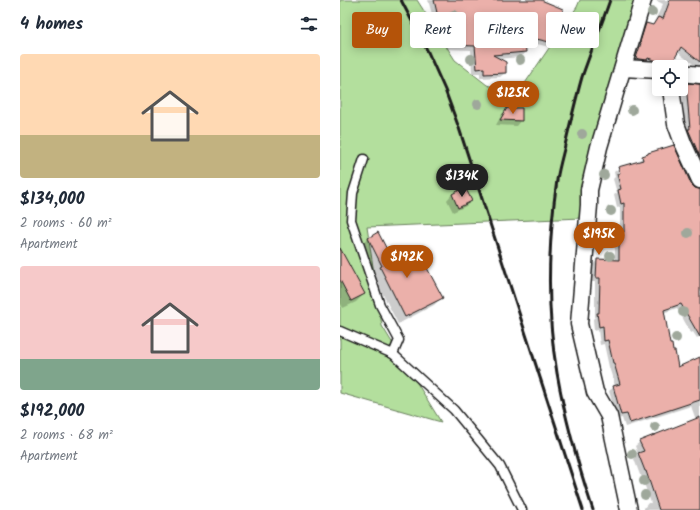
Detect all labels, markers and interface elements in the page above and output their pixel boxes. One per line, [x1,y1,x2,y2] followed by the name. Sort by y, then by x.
[20,11,83,38] text: 4 homes
[352,12,402,48] chip: Buy
[410,12,466,48] chip: Rent
[474,12,538,48] chip: Filters
[546,12,599,48] chip: New
[298,13,320,35] icon: filters
[652,60,688,96] map controls
[652,60,688,96] button: locate
[134,80,206,152] icon: home
[485,81,541,115] pin: $125K
[496,83,530,104] text: $125K
[434,164,490,198] pin: $134K
[445,166,479,187] text: $134K
[20,186,84,213] text: $134,000
[20,213,112,234] text: 2 rooms · 60 m²
[571,222,627,256] pin: $195K
[583,224,615,245] text: $195K
[20,234,78,255] text: Apartment
[379,245,435,279] pin: $192K
[390,247,424,268] text: $192K
[134,292,206,364] icon: home
[20,398,84,425] text: $192,000
[20,425,113,446] text: 2 rooms · 68 m²
[20,446,78,467] text: Apartment

